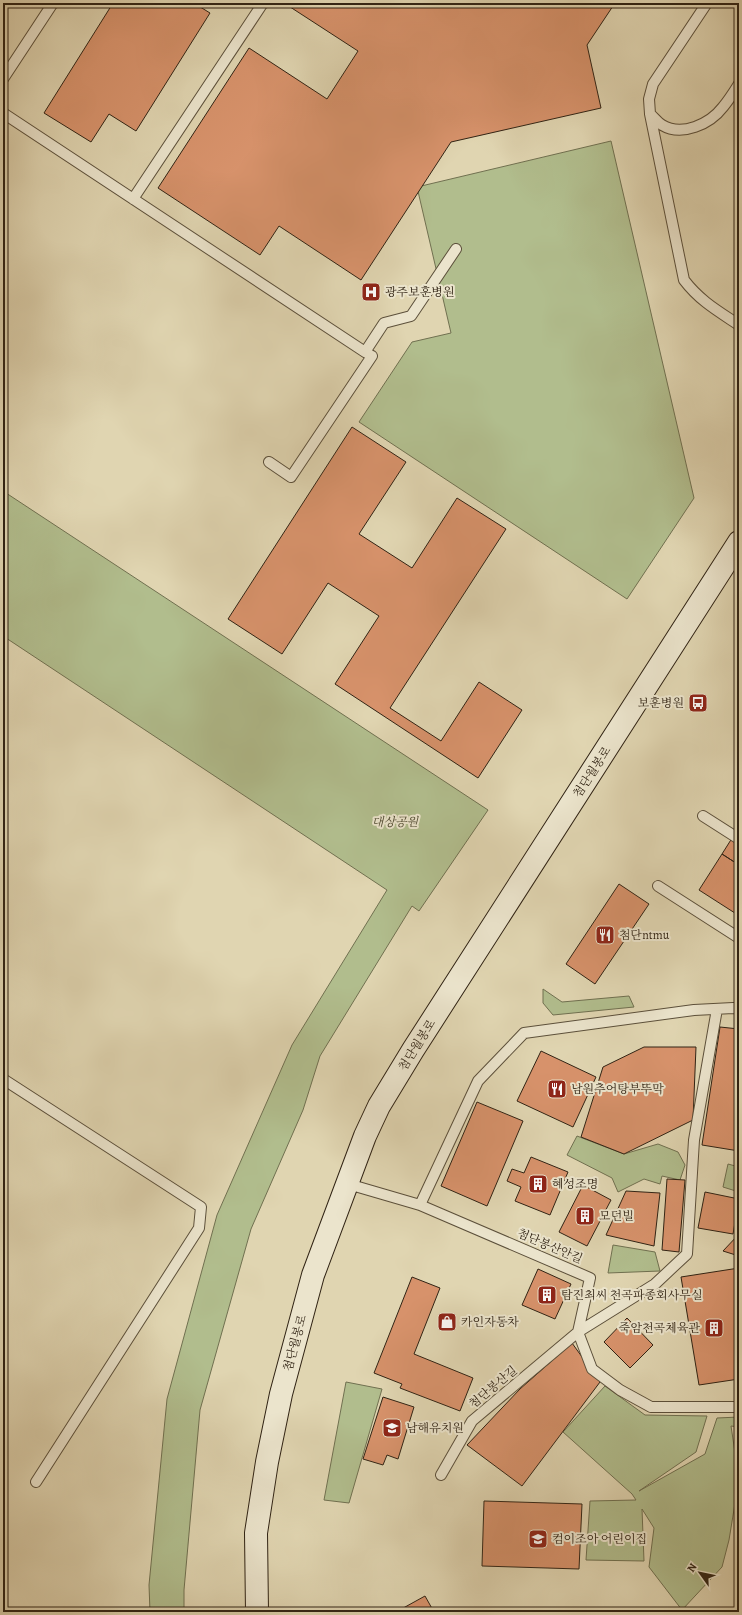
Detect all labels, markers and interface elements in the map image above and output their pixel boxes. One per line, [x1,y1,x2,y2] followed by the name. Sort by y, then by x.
[360,281,382,303] hospital icon: 광주보훈병원
[385,284,455,300] place label: 광주보훈병원
[687,692,709,714] bus stop icon: 보훈병원
[638,695,684,711] place label: 보훈병원
[570,743,615,801] street label: 첨단월봉로
[372,814,420,830] park label: 대상공원
[594,924,616,946] restaurant icon: 첨단ntmu
[619,927,670,943] place label: 첨단ntmu
[395,1016,439,1074] street label: 첨단월봉로
[546,1078,568,1100] restaurant icon: 남원추어탕부뚜막
[571,1081,664,1097] place label: 남원추어탕부뚜막
[527,1173,549,1195] building icon: 혜성조명
[552,1176,598,1192] place label: 혜성조명
[574,1205,596,1227] building icon: 모던빌
[599,1208,634,1224] place label: 모던빌
[515,1225,585,1267] street label: 첨단봉산안길
[536,1284,558,1306] building icon: 탐진최씨 천곡파종회사무실
[561,1287,702,1303] place label: 탐진최씨 천곡파종회사무실
[436,1311,458,1333] shop icon: 카인자동차
[280,1313,310,1373] street label: 첨단월봉로
[461,1314,519,1330] place label: 카인자동차
[703,1317,725,1339] building icon: 죽암천곡체육관
[619,1320,700,1336] place label: 죽암천곡체육관
[466,1362,520,1412] street label: 첨단봉산길
[381,1417,403,1439] school or university icon: 남해유치원
[406,1420,464,1436] place label: 남해유치원
[527,1528,549,1550] school or university icon: 컴이조아 어린이집
[552,1531,647,1547] place label: 컴이조아 어린이집
[680,1553,720,1593] north arrow
[684,1560,701,1575] text: N

